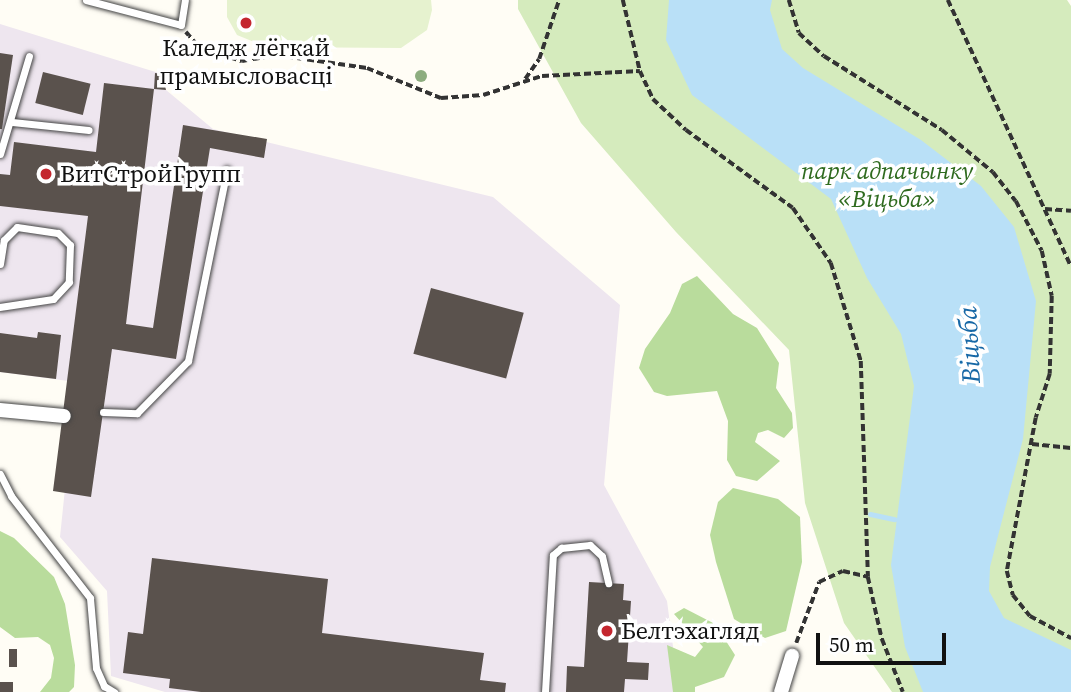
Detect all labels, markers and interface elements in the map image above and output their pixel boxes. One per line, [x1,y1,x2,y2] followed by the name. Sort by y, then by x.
[238,15,254,31] marker: Каледж лёгкай прамысловасці
[159,34,333,90] place label: Каледж лёгкай прамысловасці
[801,157,973,213] park label: парк адпачынку «Віцьба»
[60,160,241,188] place label: ВитСтройГрупп
[38,166,54,182] marker: ВитСтройГрупп
[952,306,988,384] water label: Віцьба
[621,617,759,645] place label: Белтэхагляд
[819,618,948,662] scale bar
[599,623,615,639] marker: Белтэхагляд
[829,630,874,659] text: 50 m

